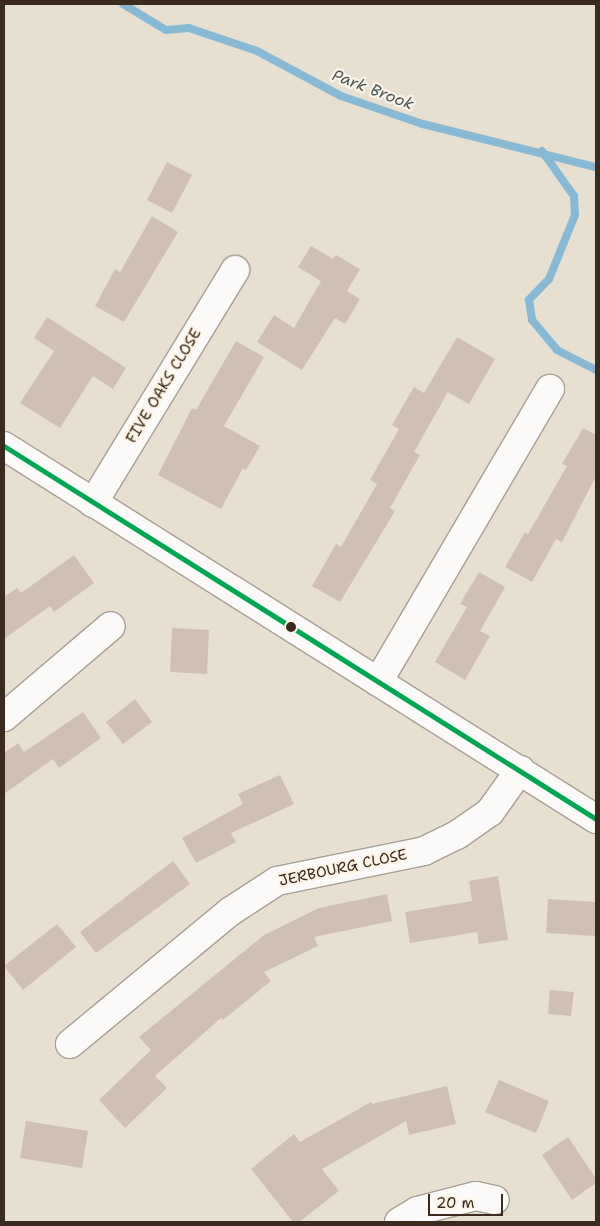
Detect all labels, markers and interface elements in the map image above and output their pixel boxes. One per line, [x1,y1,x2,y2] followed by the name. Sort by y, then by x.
[330,66,416,114] water label: Park Brook
[123,325,205,447] street label: FIVE OAKS CLOSE
[286,622,296,632] unlabelled marker
[277,846,409,890] street label: JERBOURG CLOSE
[430,1184,505,1216] scale bar
[436,1193,475,1213] text: 20 m

